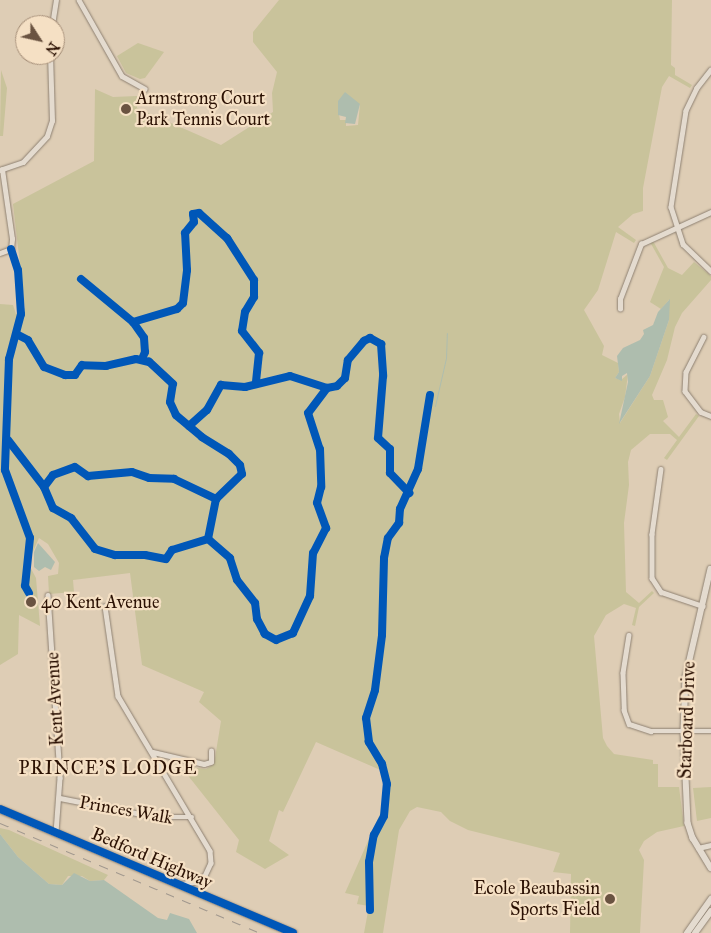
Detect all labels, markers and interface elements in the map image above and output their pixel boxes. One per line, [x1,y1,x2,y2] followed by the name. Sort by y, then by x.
[15,15,65,65] north arrow
[42,39,62,58] text: N
[136,88,270,130] place label: Armstrong Court Park Tennis Court
[120,103,132,115] marker: Armstrong Court Park Tennis Court
[41,591,159,613] place label: 40 Kent Avenue
[25,596,37,608] marker: 40 Kent Avenue
[42,651,68,747] street label: Kent Avenue
[674,661,700,779] street label: Starboard Drive
[17,757,199,779] district label: PRINCE'S LODGE
[78,791,174,829] street label: Princes Walk
[88,823,216,893] street label: Bedford Highway
[473,878,600,921] place label: Ecole Beaubassin Sports Field
[604,893,616,905] marker: Ecole Beaubassin Sports Field

